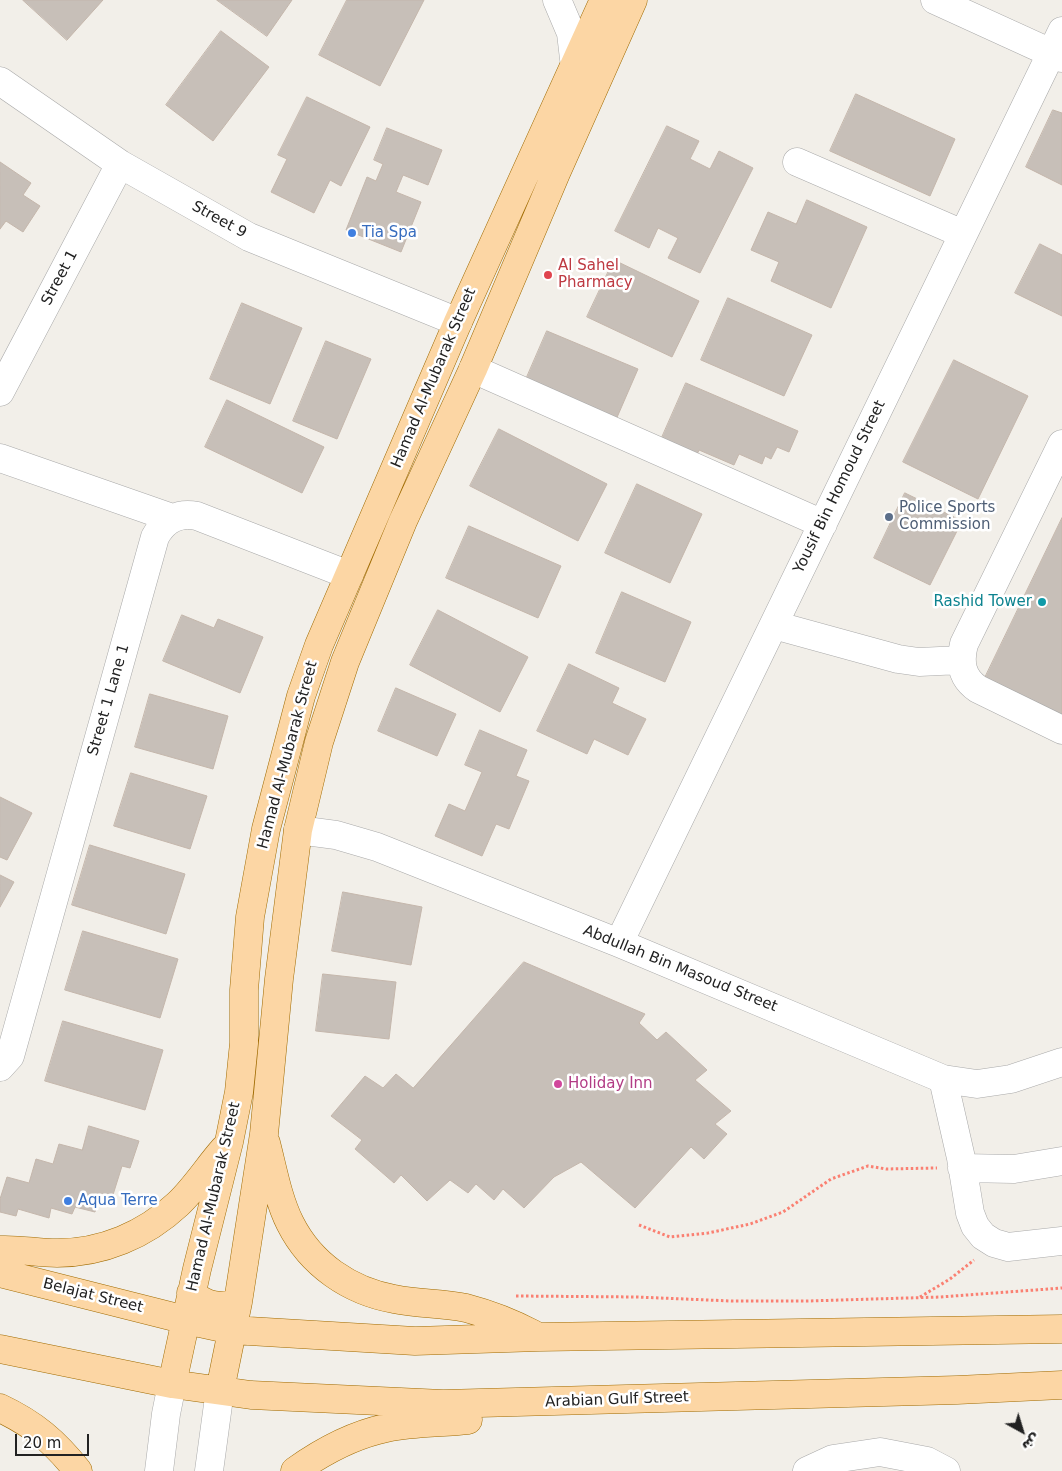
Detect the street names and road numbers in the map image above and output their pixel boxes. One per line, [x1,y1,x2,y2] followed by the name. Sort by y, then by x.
[188,198,250,242] street label: Street 9
[38,247,82,309] street label: Street 1
[388,285,480,471] street label: Hamad Al-Mubarak Street
[790,398,890,576] street label: Yousif Bin Homoud Street
[84,642,134,758] street label: Street 1 Lane 1
[254,659,322,851] street label: Hamad Al-Mubarak Street
[580,922,780,1016] street label: Abdullah Bin Masoud Street
[183,1100,245,1294] street label: Hamad Al-Mubarak Street
[41,1275,145,1317] street label: Belajat Street
[545,1388,689,1412] street label: Arabian Gulf Street

